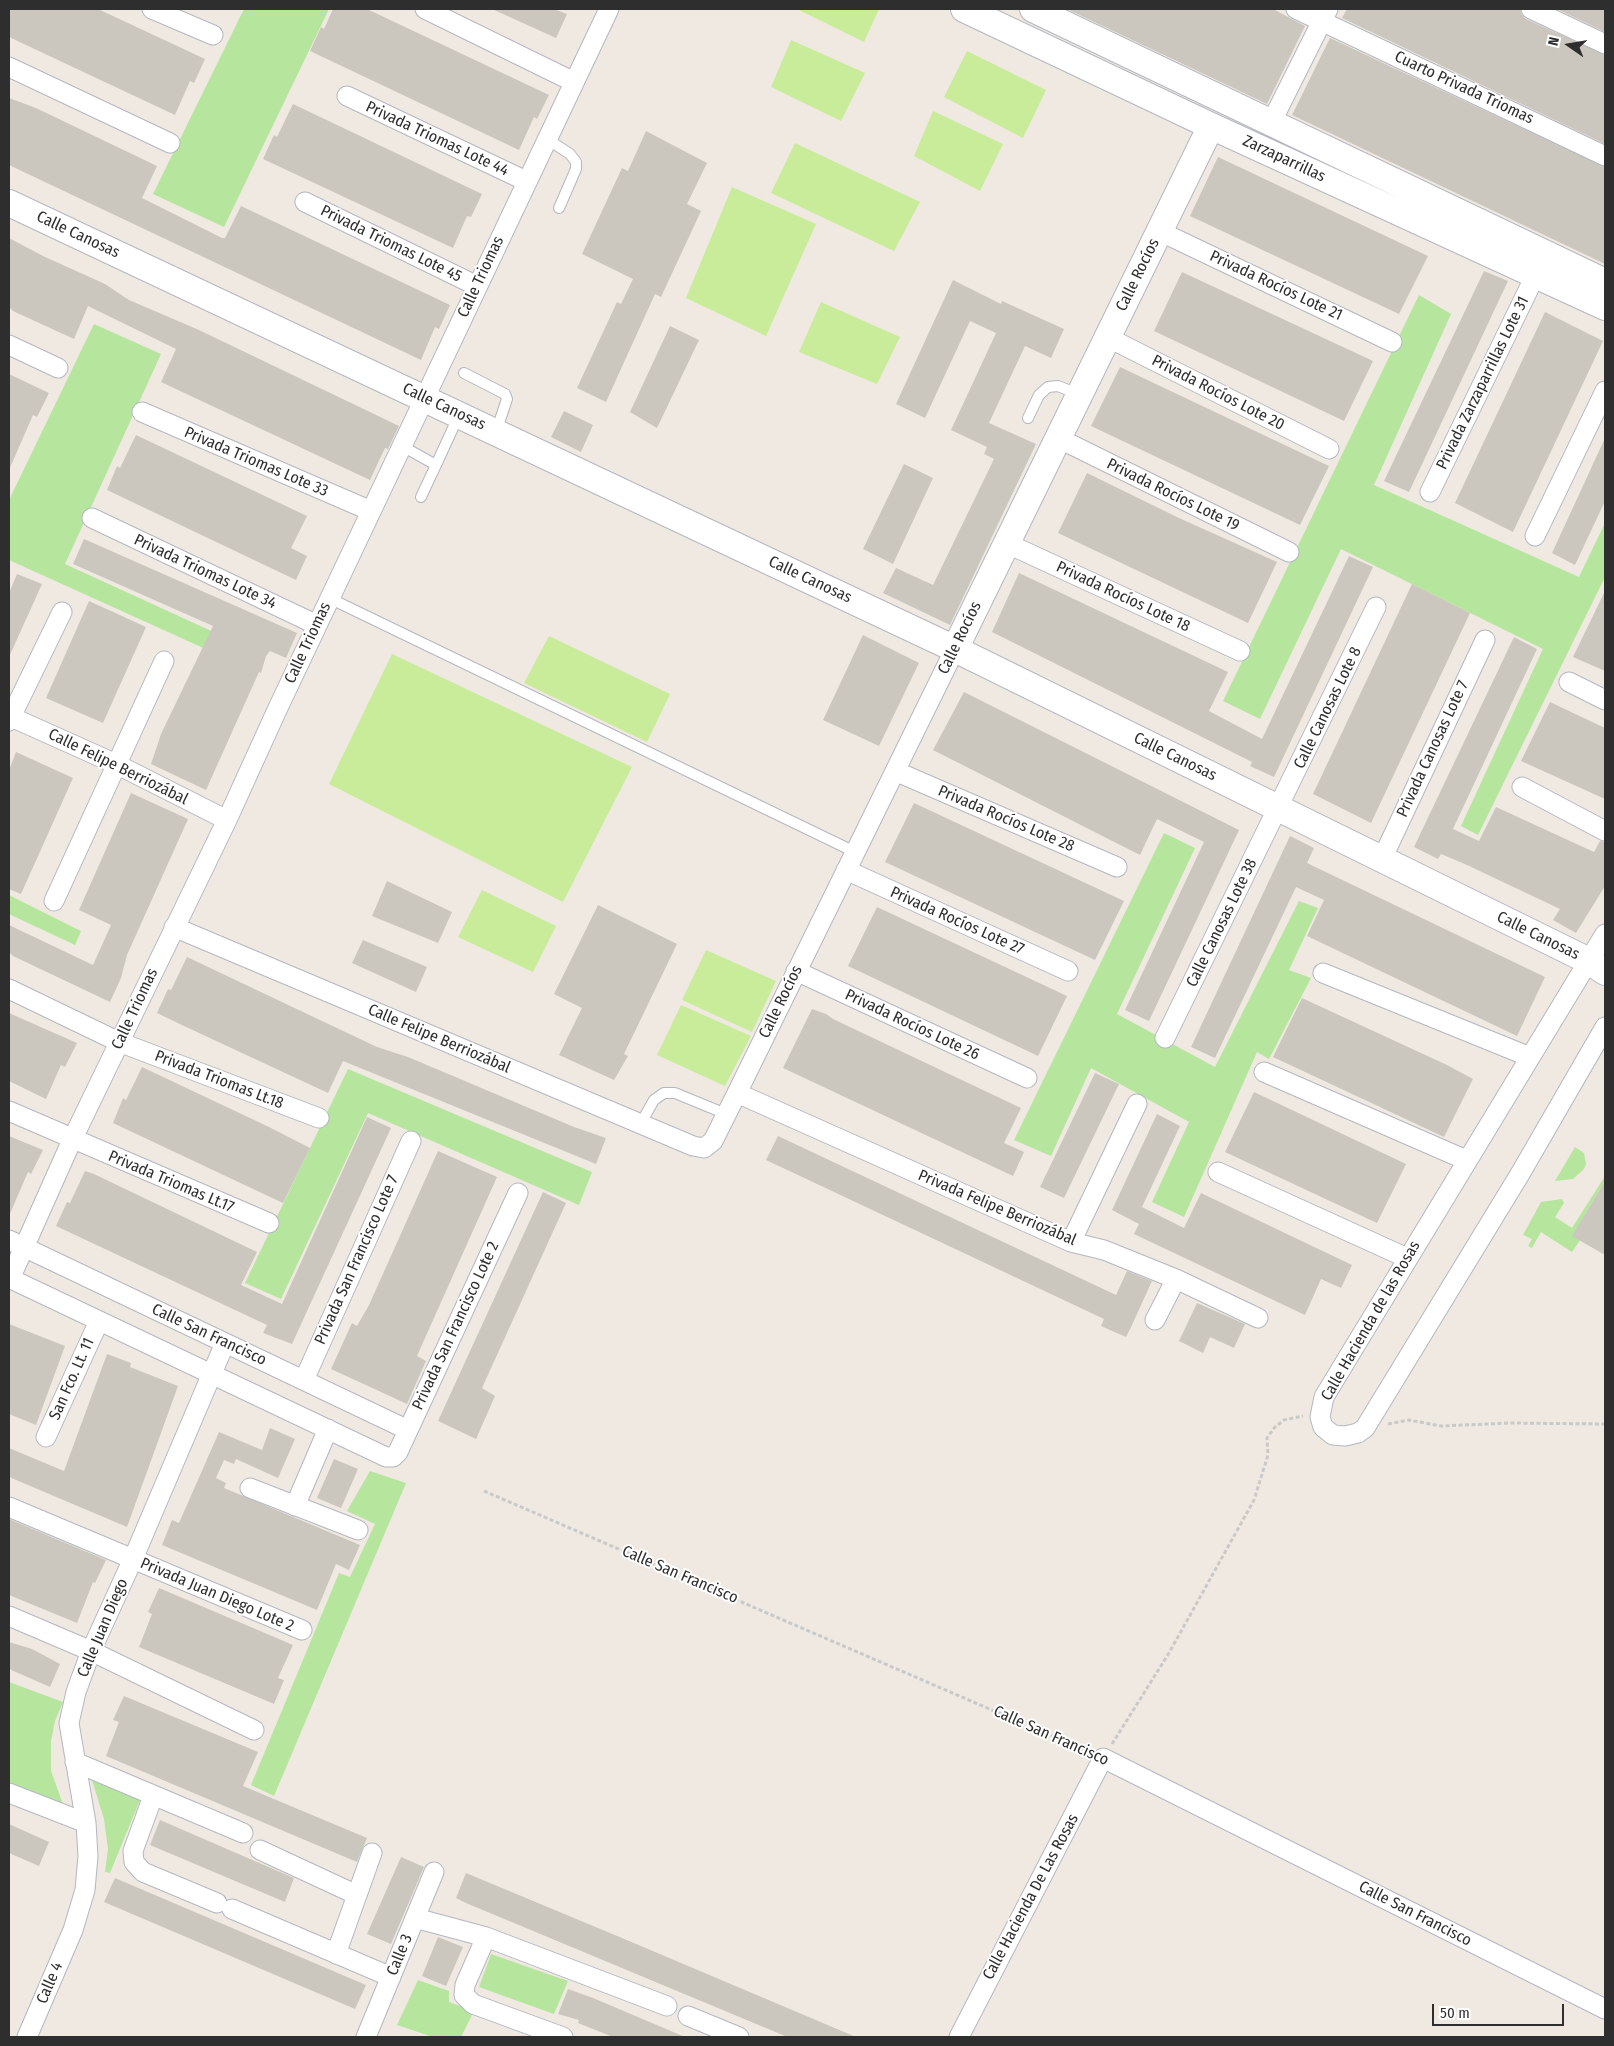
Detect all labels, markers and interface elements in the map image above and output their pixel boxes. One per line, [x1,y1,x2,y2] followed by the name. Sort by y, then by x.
[1544,20,1594,70] north arrow
[1545,36,1563,48] text: N
[1391,47,1537,129] street label: Cuarto Privada Triomas
[362,97,512,181] street label: Privada Triomas Lote 44
[1240,132,1328,186] street label: Zarzaparrillas
[317,201,465,287] street label: Privada Triomas Lote 45
[33,207,123,263] street label: Calle Canosas
[454,233,508,321] street label: Calle Triomas
[1112,235,1164,315] street label: Calle Rocíos
[1207,247,1345,325] street label: Privada Rocíos Lote 21
[1433,293,1533,473] street label: Privada Zarzaparrillas Lote 31
[1148,351,1288,435] street label: Privada Rocíos Lote 20
[399,379,489,435] street label: Calle Canosas
[181,423,331,501] street label: Privada Triomas Lote 33
[1104,455,1242,535] street label: Privada Rocíos Lote 19
[131,531,279,613] street label: Privada Triomas Lote 34
[765,552,855,608] street label: Calle Canosas
[1053,558,1193,636] street label: Privada Rocíos Lote 18
[934,598,986,678] street label: Calle Rocíos
[281,599,335,687] street label: Calle Triomas
[1290,644,1366,772] street label: Calle Canosas Lote 8
[1393,678,1473,820] street label: Privada Canosas Lote 7
[45,725,191,809] street label: Calle Felipe Berriozábal
[1131,729,1219,785] street label: Calle Canosas
[935,782,1077,856] street label: Privada Rocíos Lote 28
[1183,856,1261,990] street label: Calle Canosas Lote 38
[887,883,1027,959] street label: Privada Rocíos Lote 27
[1494,908,1582,964] street label: Calle Canosas
[755,962,807,1042] street label: Calle Rocíos
[108,965,162,1053] street label: Calle Triomas
[842,985,982,1065] street label: Privada Rocíos Lote 26
[365,1000,513,1078] street label: Calle Felipe Berriozábal
[152,1047,286,1113] street label: Privada Triomas Lt.18
[105,1147,237,1217] street label: Privada Triomas Lt.17
[915,1166,1079,1250] street label: Privada Felipe Berriozábal
[311,1172,403,1348] street label: Privada San Francisco Lote 7
[1317,1238,1425,1404] street label: Calle Hacienda de las Rosas
[408,1239,504,1413] street label: Privada San Francisco Lote 2
[149,1300,269,1370] street label: Calle San Francisco
[45,1335,99,1423] street label: San Fco. Lt. 11
[619,1542,741,1608] street label: Calle San Francisco
[137,1554,297,1636] street label: Privada Juan Diego Lote 2
[74,1576,132,1680] street label: Calle Juan Diego
[990,1702,1112,1770] street label: Calle San Francisco
[979,1811,1083,1983] street label: Calle Hacienda De Las Rosas
[1355,1877,1475,1951] street label: Calle San Francisco
[383,1932,417,1978] street label: Calle 3
[33,1959,67,2007] street label: Calle 4
[1434,1994,1566,2026] scale bar
[1440,2004,1470,2022] text: 50 m

